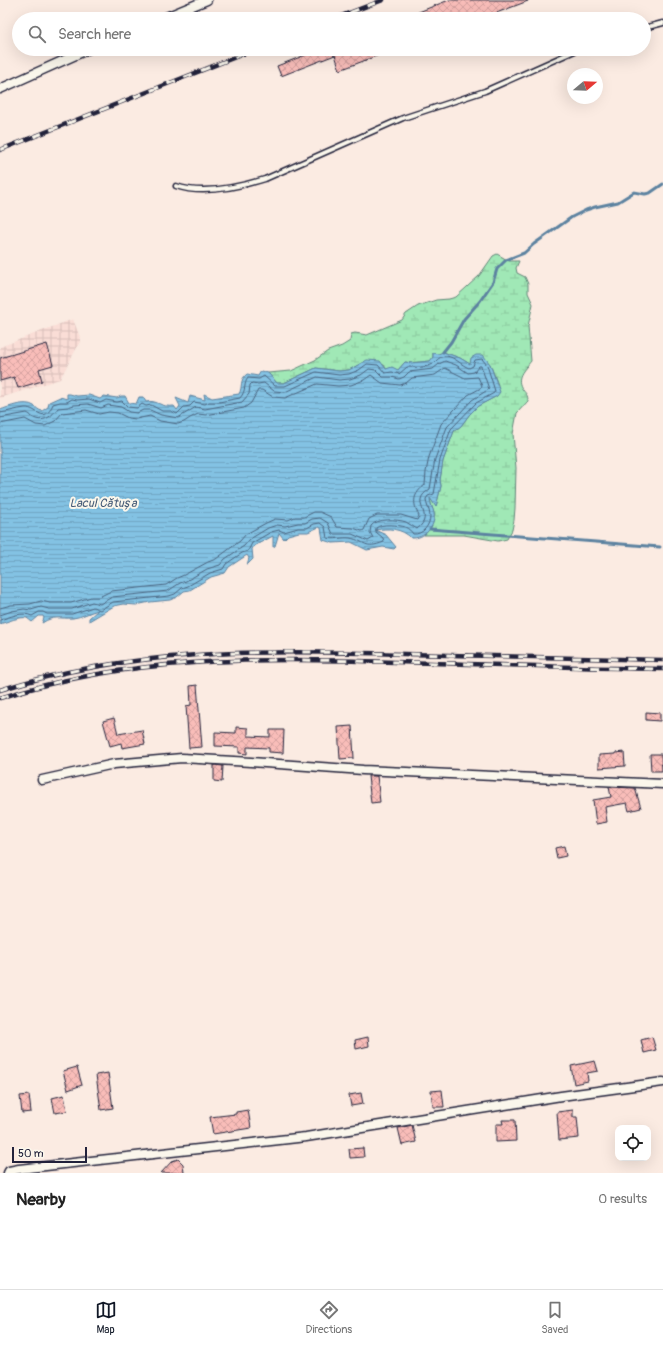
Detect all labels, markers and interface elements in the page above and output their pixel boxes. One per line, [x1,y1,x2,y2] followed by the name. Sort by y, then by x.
[12,12,651,56] search box
[26,23,48,45] icon: search
[58,25,131,44] text: Search here
[567,68,603,104] north arrow
[69,496,138,511] water label: Lacul Cătușa
[615,1125,651,1161] map controls
[615,1125,651,1161] button: locate
[12,1145,87,1164] scale bar
[18,1147,44,1160] text: 50 m
[16,1189,65,1210] text: Nearby
[598,1191,647,1207] text: 0 results
[95,1299,117,1336] tab: Map
[306,1299,352,1336] tab: Directions
[541,1299,568,1336] tab: Saved

